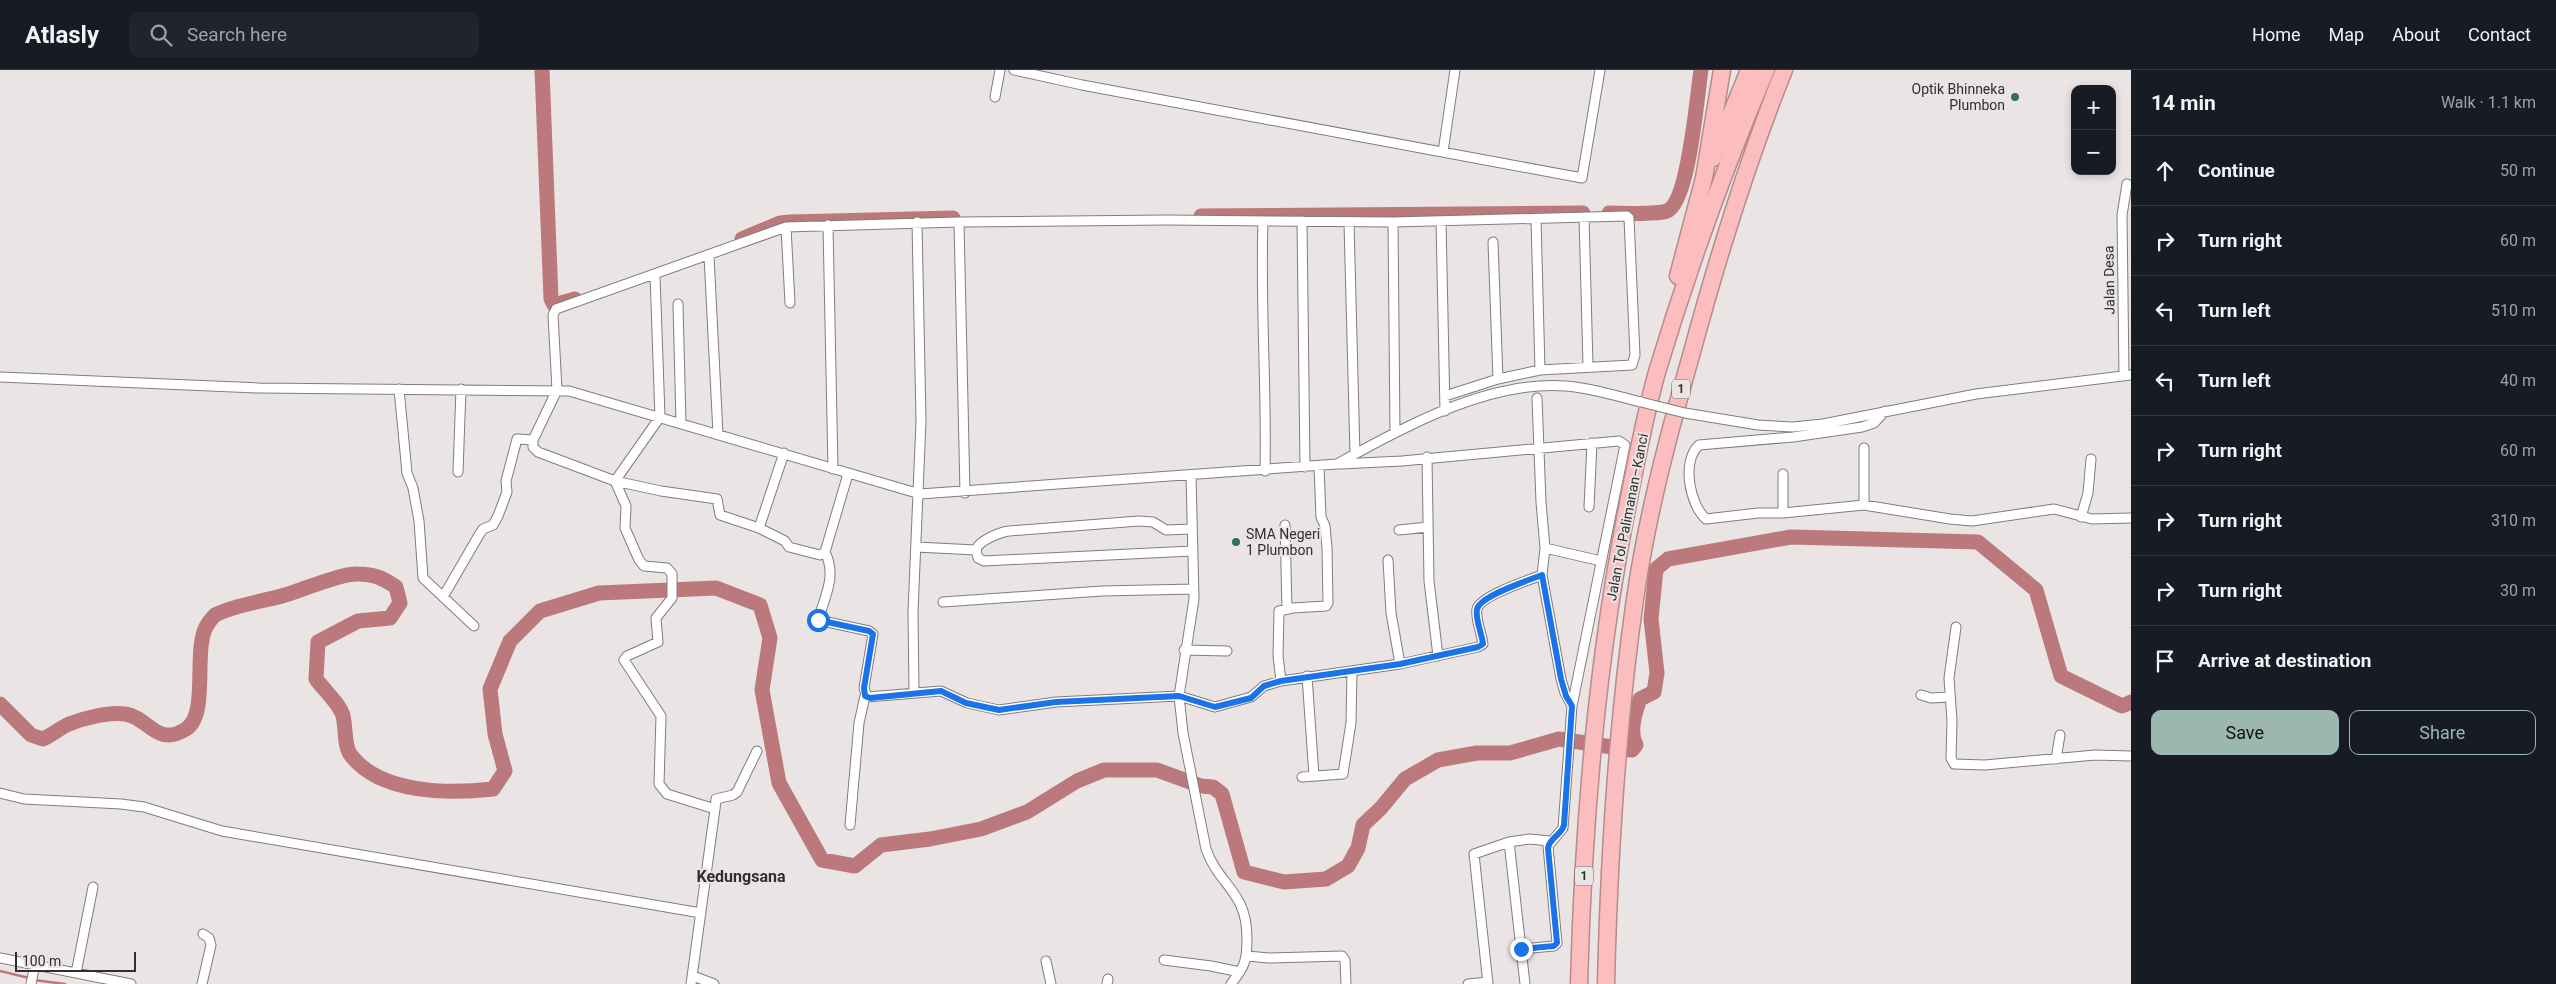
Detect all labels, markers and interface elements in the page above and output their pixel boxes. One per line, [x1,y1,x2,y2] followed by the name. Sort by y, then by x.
[129,12,479,57] search box
[25,21,99,49] text: Atlasly
[147,21,175,49] icon: search
[187,23,287,46] text: Search here
[2252,24,2301,45] text: Home
[2329,24,2364,45] text: Map
[2392,24,2440,45] text: About
[2468,24,2531,45] text: Contact
[1912,81,2005,113] place label: Optik Bhinneka Plumbon
[2071,85,2116,175] map controls
[2071,85,2116,130] button: +
[2009,91,2021,103] marker: Optik Bhinneka Plumbon
[2151,91,2216,115] text: 14 min
[2441,93,2536,112] text: Walk · 1.1 km
[2071,130,2116,175] button: −
[2151,157,2179,185] icon: ahead
[2198,159,2275,182] text: Continue
[2500,161,2536,180] text: 50 m
[2151,227,2179,255] icon: right
[2198,229,2282,252] text: Turn right
[2500,231,2536,250] text: 60 m
[2100,245,2118,315] street label: Jalan Desa
[2151,297,2179,325] icon: left
[2198,299,2271,322] text: Turn left
[2491,301,2536,320] text: 510 m
[2151,367,2179,395] icon: left
[2198,369,2271,392] text: Turn left
[2500,371,2536,390] text: 40 m
[1672,380,1690,398] road number: 1
[1603,432,1651,602] street label: Jalan Tol Palimanan–Kanci
[2151,437,2179,465] icon: right
[2198,439,2282,462] text: Turn right
[2500,441,2536,460] text: 60 m
[2151,507,2179,535] icon: right
[2198,509,2282,532] text: Turn right
[2491,511,2536,530] text: 310 m
[1246,526,1320,558] place label: SMA Negeri 1 Plumbon
[1230,536,1242,548] marker: SMA Negeri 1 Plumbon
[2151,577,2179,605] icon: right
[2198,579,2282,602] text: Turn right
[2500,581,2536,600] text: 30 m
[807,609,830,632] route start
[2151,647,2179,675] icon: arrive
[2198,649,2371,672] text: Arrive at destination
[2151,710,2339,755] button: Save
[2349,710,2536,755] button: Share
[1575,866,1593,886] road number: 1
[697,867,786,886] district label: Kedungsana
[1510,938,1533,961] route end
[15,949,136,972] scale bar
[22,953,61,969] text: 100 m

